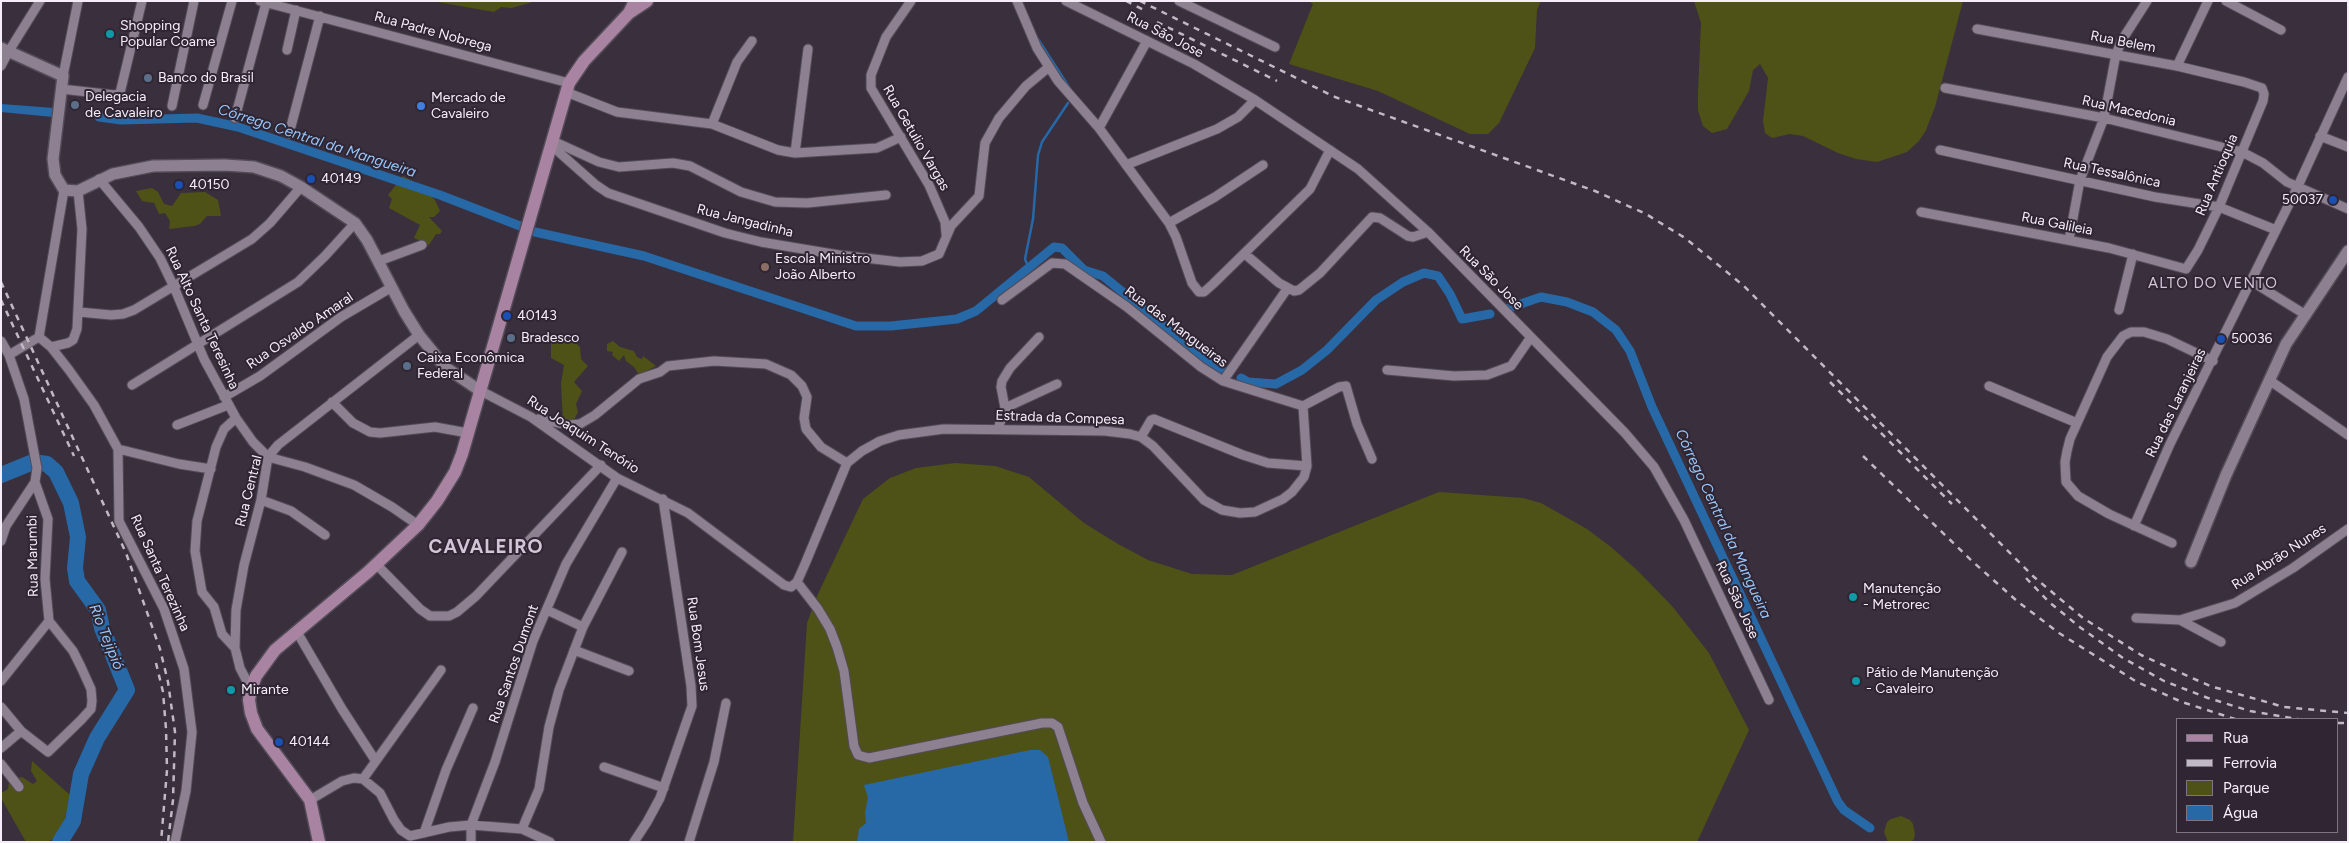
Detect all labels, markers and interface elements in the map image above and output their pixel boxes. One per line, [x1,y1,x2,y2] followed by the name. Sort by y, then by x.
[372,8,494,56] street label: Rua Padre Nobrega
[1124,8,1206,62] street label: Rua São Jose
[120,18,215,50] place label: Shopping Popular Coame
[2089,27,2157,57] street label: Rua Belem
[104,28,116,40] marker: Shopping Popular Coame
[158,70,254,86] place label: Banco do Brasil
[142,72,154,84] marker: Banco do Brasil
[879,82,953,194] street label: Rua Getulio Vargas
[85,89,163,121] place label: Delegacia de Cavaleiro
[431,90,506,122] place label: Mercado de Cavaleiro
[2080,92,2178,130] street label: Rua Macedonia
[69,99,81,111] marker: Delegacia de Cavaleiro
[216,100,418,182] water label: Córrego Central da Mangueira
[415,100,427,112] marker: Mercado de Cavaleiro
[2192,131,2242,219] street label: Rua Antioquia
[2062,155,2162,191] street label: Rua Tessalônica
[321,171,361,187] place label: 40149
[305,173,317,185] marker: 40149
[189,177,229,193] place label: 40150
[173,179,185,191] marker: 40150
[2282,192,2323,208] place label: 50037
[2327,194,2339,206] marker: 50037
[695,201,795,241] street label: Rua Jangadinha
[2020,209,2094,239] street label: Rua Galileia
[1455,242,1527,314] street label: Rua São Jose
[162,244,242,392] street label: Rua Alto Santa Teresinha
[775,251,870,284] place label: Escola Ministro João Alberto
[759,261,771,273] marker: Escola Ministro João Alberto
[2146,275,2280,293] district label: ALTO DO VENTO
[1121,283,1231,371] street label: Rua das Mangueiras
[243,289,357,373] street label: Rua Osvaldo Amaral
[517,308,557,324] place label: 40143
[501,310,513,322] marker: 40143
[521,330,579,346] place label: Bradesco
[2231,331,2273,347] place label: 50036
[505,332,517,344] marker: Bradesco
[2215,333,2227,345] marker: 50036
[2142,346,2210,460] street label: Rua das Laranjeiras
[417,350,524,382] place label: Caixa Econômica Federal
[401,360,413,372] marker: Caixa Econômica Federal
[524,392,642,478] street label: Rua Joaquim Tenório
[995,407,1125,429] street label: Estrada da Compesa
[1671,426,1775,622] water label: Córrego Central da Mangueira
[232,454,266,528] street label: Rua Central
[127,512,193,634] street label: Rua Santa Terezinha
[24,515,42,597] street label: Rua Marumbi
[2229,520,2329,594] street label: Rua Abrão Nunes
[427,536,545,558] district label: CAVALEIRO
[1712,558,1762,642] street label: Rua São Jose
[1863,581,1941,614] place label: Manutenção - Metrorec
[1847,591,1859,603] marker: Manutenção - Metrorec
[683,596,713,692] street label: Rua Bom Jesus
[85,602,127,672] water label: Rio Tejipió
[486,602,542,726] street label: Rua Santos Dumont
[1866,665,1999,698] place label: Pátio de Manutenção - Cavaleiro
[1850,675,1862,687] marker: Pátio de Manutenção - Cavaleiro
[241,682,289,698] place label: Mirante
[225,684,237,696] marker: Mirante
[2176,718,2339,833] legend
[2223,729,2248,747] text: Rua
[289,734,330,750] place label: 40144
[273,736,285,748] marker: 40144
[2223,754,2277,772] text: Ferrovia
[2223,779,2270,797] text: Parque
[2223,804,2258,822] text: Água

